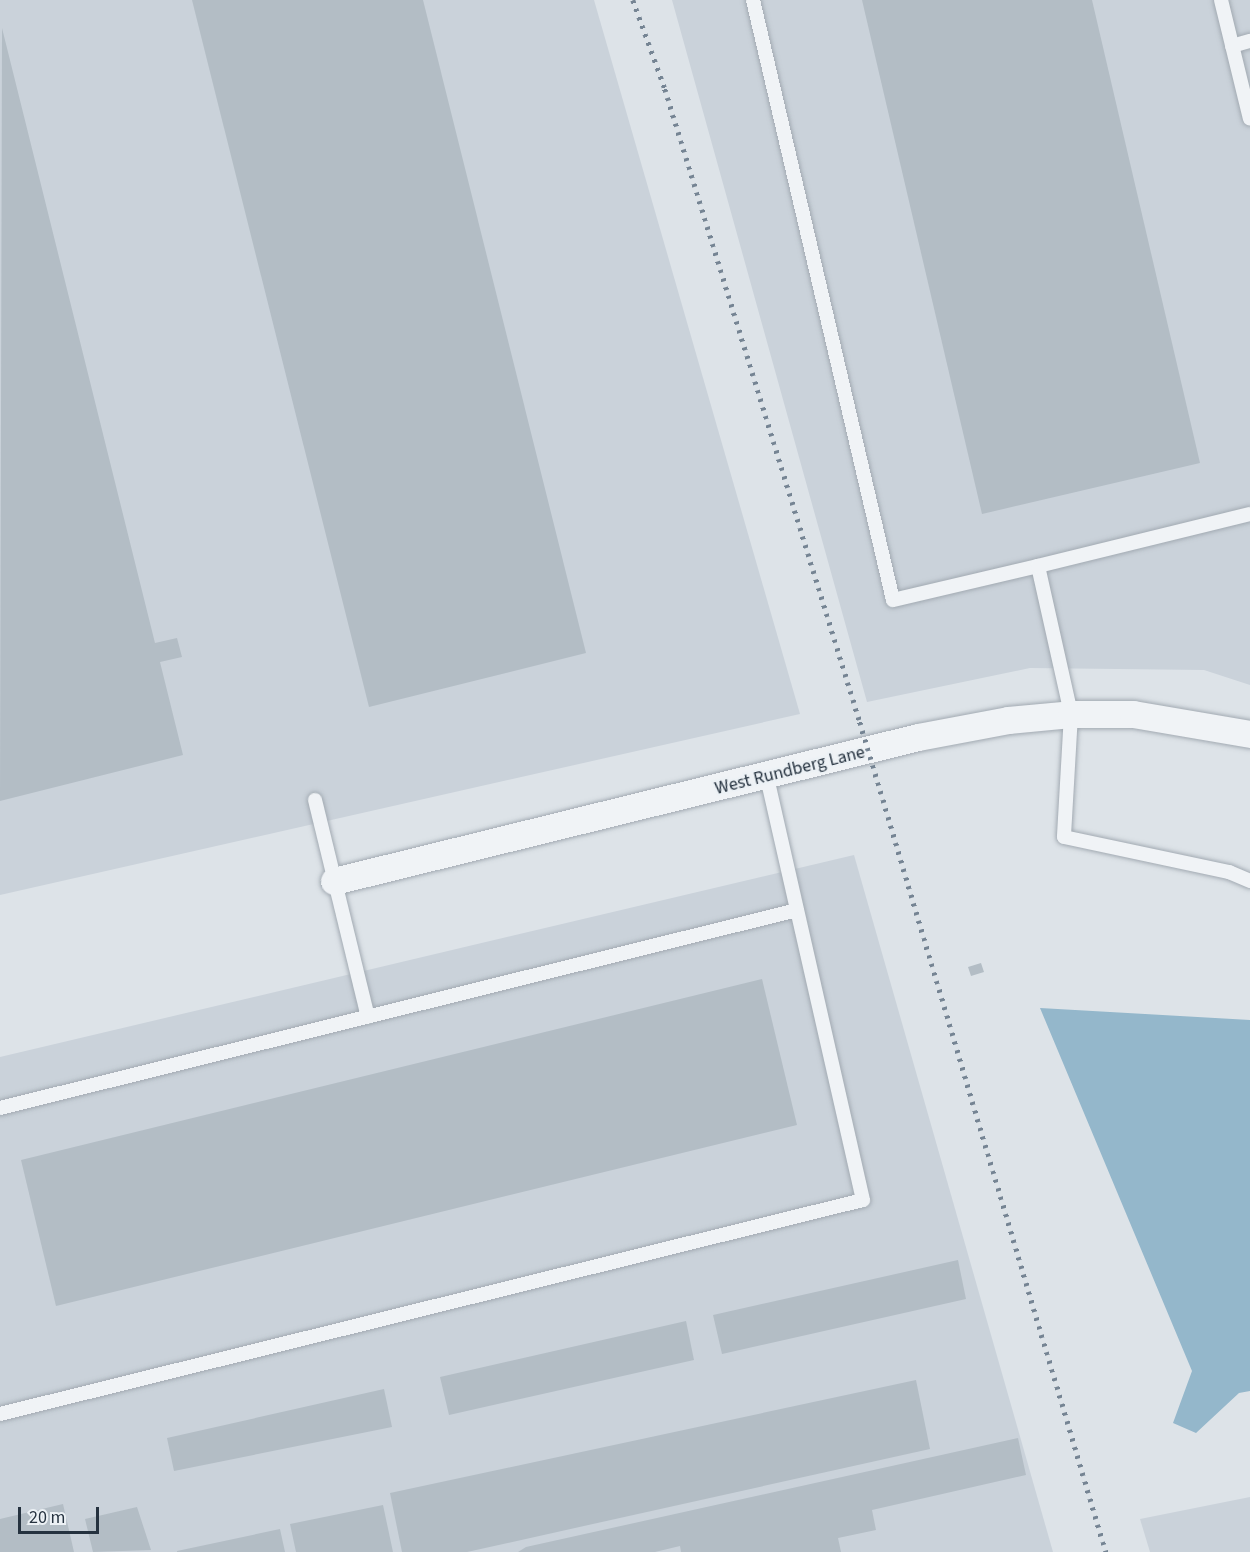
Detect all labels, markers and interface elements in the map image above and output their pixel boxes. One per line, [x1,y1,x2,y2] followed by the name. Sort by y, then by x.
[713,742,867,800] street label: West Rundberg Lane
[21,1495,102,1533] scale bar
[29,1505,65,1530] text: 20 m

